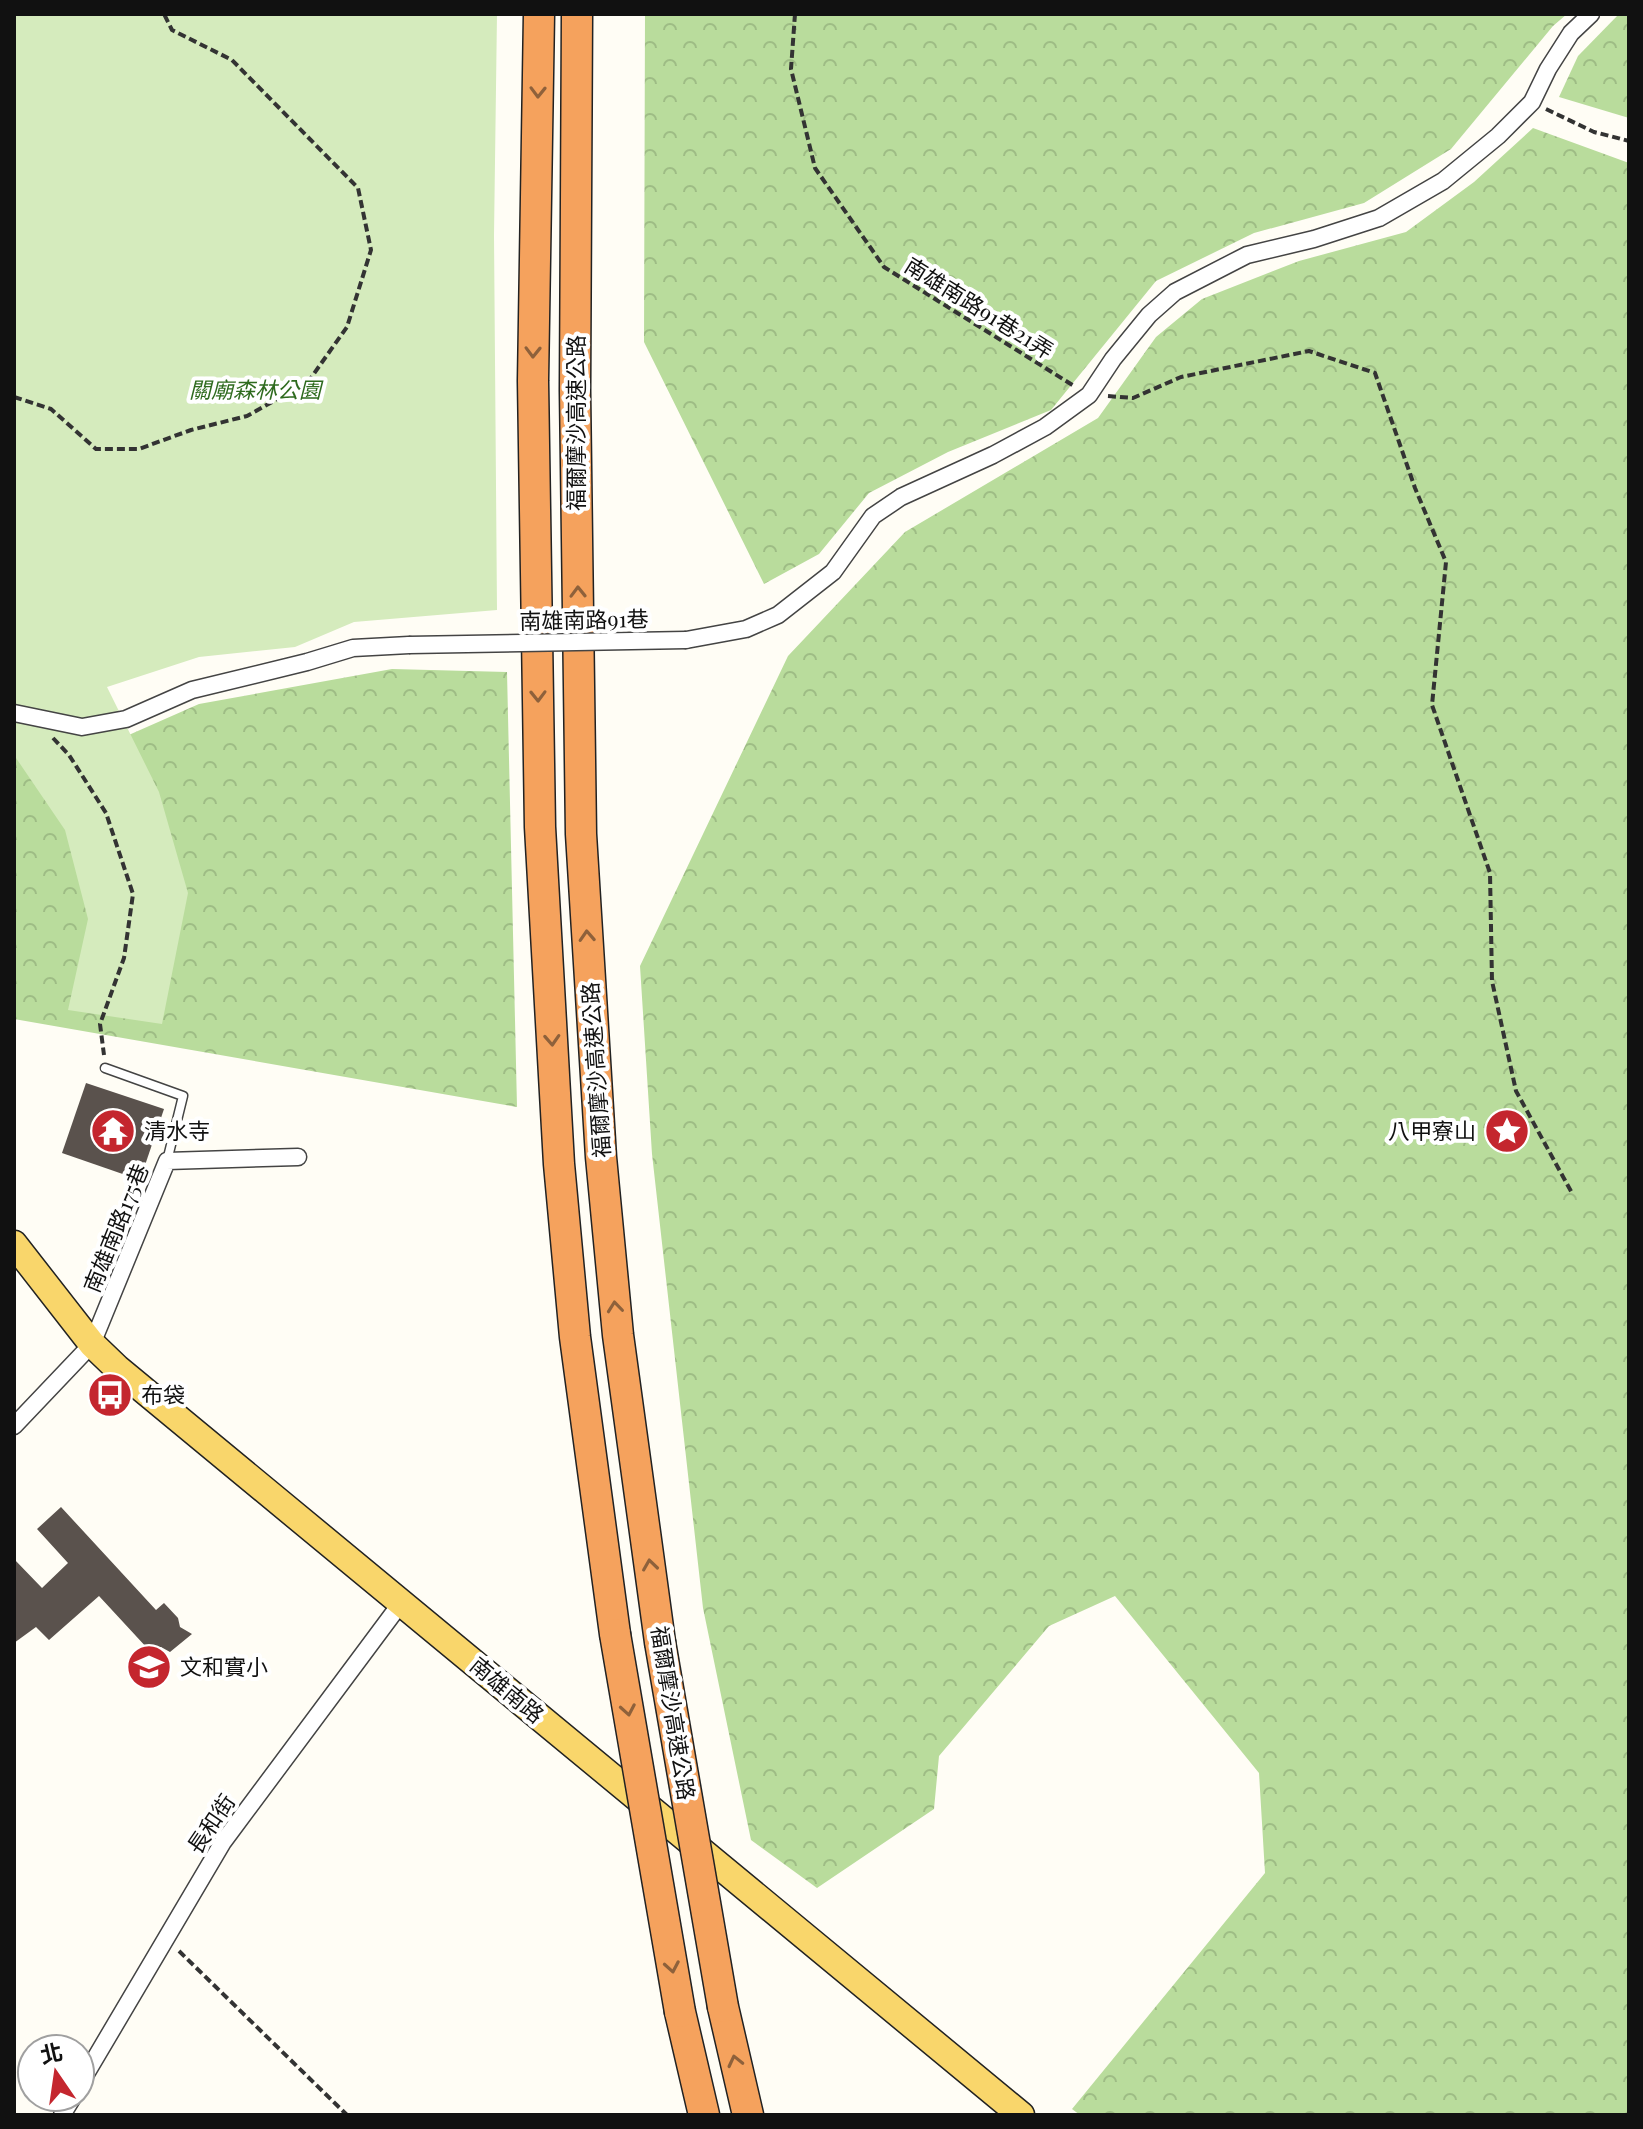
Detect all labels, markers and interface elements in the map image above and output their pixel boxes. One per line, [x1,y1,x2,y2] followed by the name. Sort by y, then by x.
[529,86,546,99] one-way arrow
[899,249,1060,365] street label: 南雄南路91巷21弄
[560,335,590,511] street label: 福爾摩沙高速公路
[524,346,542,359] one-way arrow
[189,374,324,404] park label: 關廟森林公園
[569,585,586,598] one-way arrow
[519,603,649,635] street label: 南雄南路91巷
[529,690,547,703] one-way arrow
[579,929,596,942] one-way arrow
[574,981,616,1159] street label: 福爾摩沙高速公路
[543,1034,560,1047] one-way arrow
[89,1107,137,1155] temple icon: 清水寺
[1483,1107,1531,1155] place icon: 八甲寮山
[144,1115,210,1145] place label: 清水寺
[1388,1115,1476,1145] place label: 八甲寮山
[76,1159,154,1296] street label: 南雄南路175巷
[607,1300,624,1313] one-way arrow
[86,1371,134,1419] bus stop icon: 布袋
[141,1379,185,1409] place label: 布袋
[641,1558,658,1571] one-way arrow
[645,1624,703,1802] street label: 福爾摩沙高速公路
[125,1643,173,1691] school or university icon: 文和實小
[464,1649,551,1729] street label: 南雄南路
[180,1651,268,1681] place label: 文和實小
[619,1704,636,1717] one-way arrow
[179,1788,241,1859] street label: 長和街
[663,1960,680,1973] one-way arrow
[16,2033,96,2113] north arrow
[37,2035,65,2070] text: 北
[728,2055,745,2068] one-way arrow

